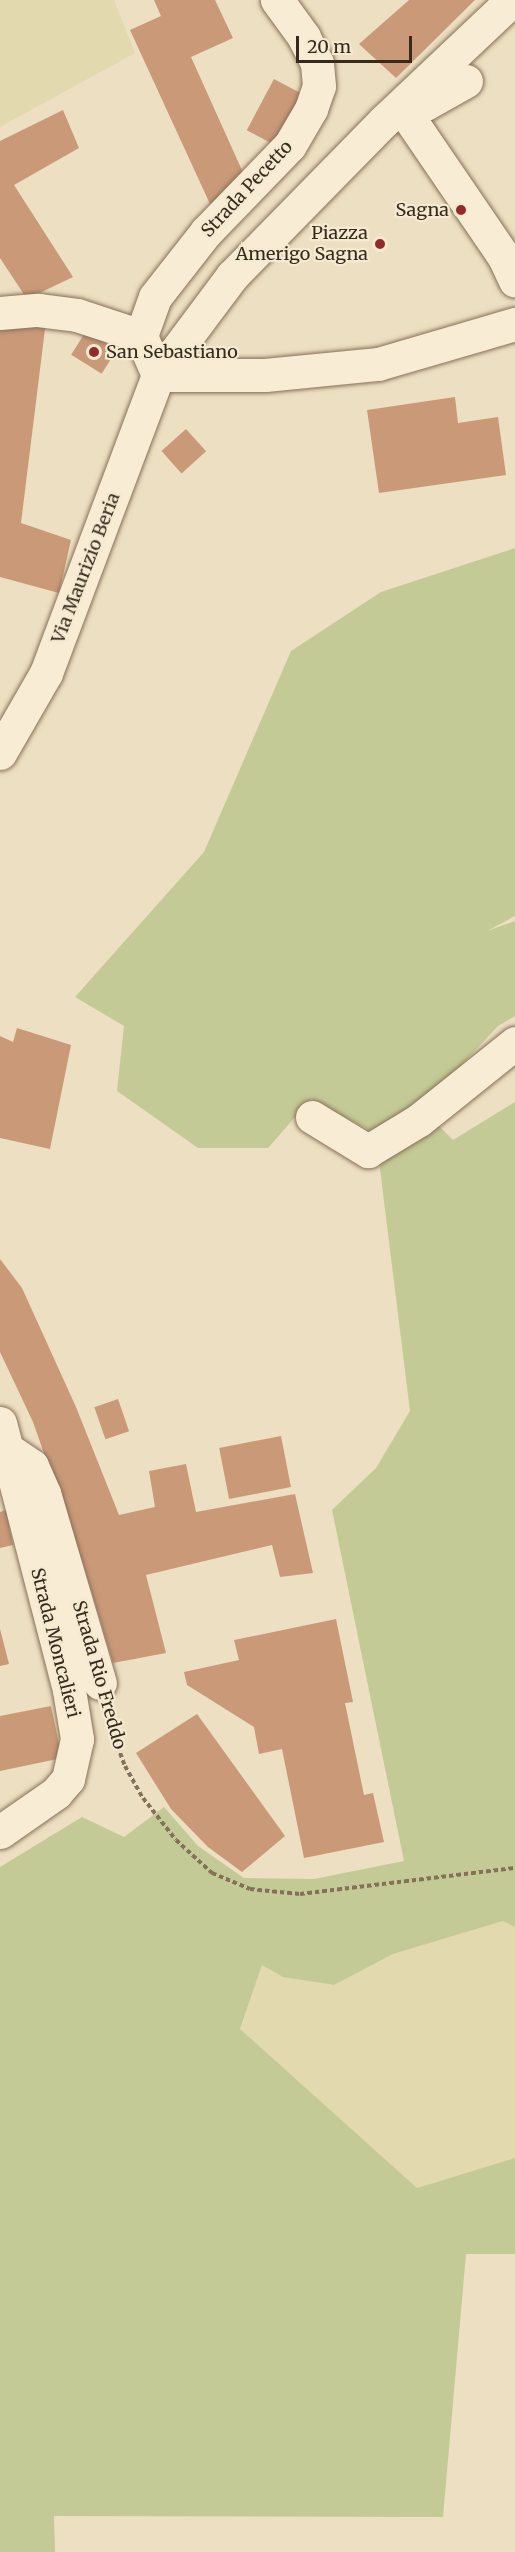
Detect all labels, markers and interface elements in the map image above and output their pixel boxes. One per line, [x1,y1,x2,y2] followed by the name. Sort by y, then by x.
[299,24,414,62] scale bar
[307,35,351,58] text: 20 m
[197,136,297,242] street label: Strada Pecetto
[396,199,449,221] place label: Sagna
[454,203,468,217] marker: Sagna
[235,223,368,266] place label: Piazza Amerigo Sagna
[373,237,387,251] marker: Piazza Amerigo Sagna
[106,341,238,363] place label: San Sebastiano
[87,345,101,359] marker: San Sebastiano
[47,490,125,646] street label: Via Maurizio Beria
[26,1566,84,1720] street label: Strada Moncalieri
[67,1598,131,1752] street label: Strada Rio Freddo

